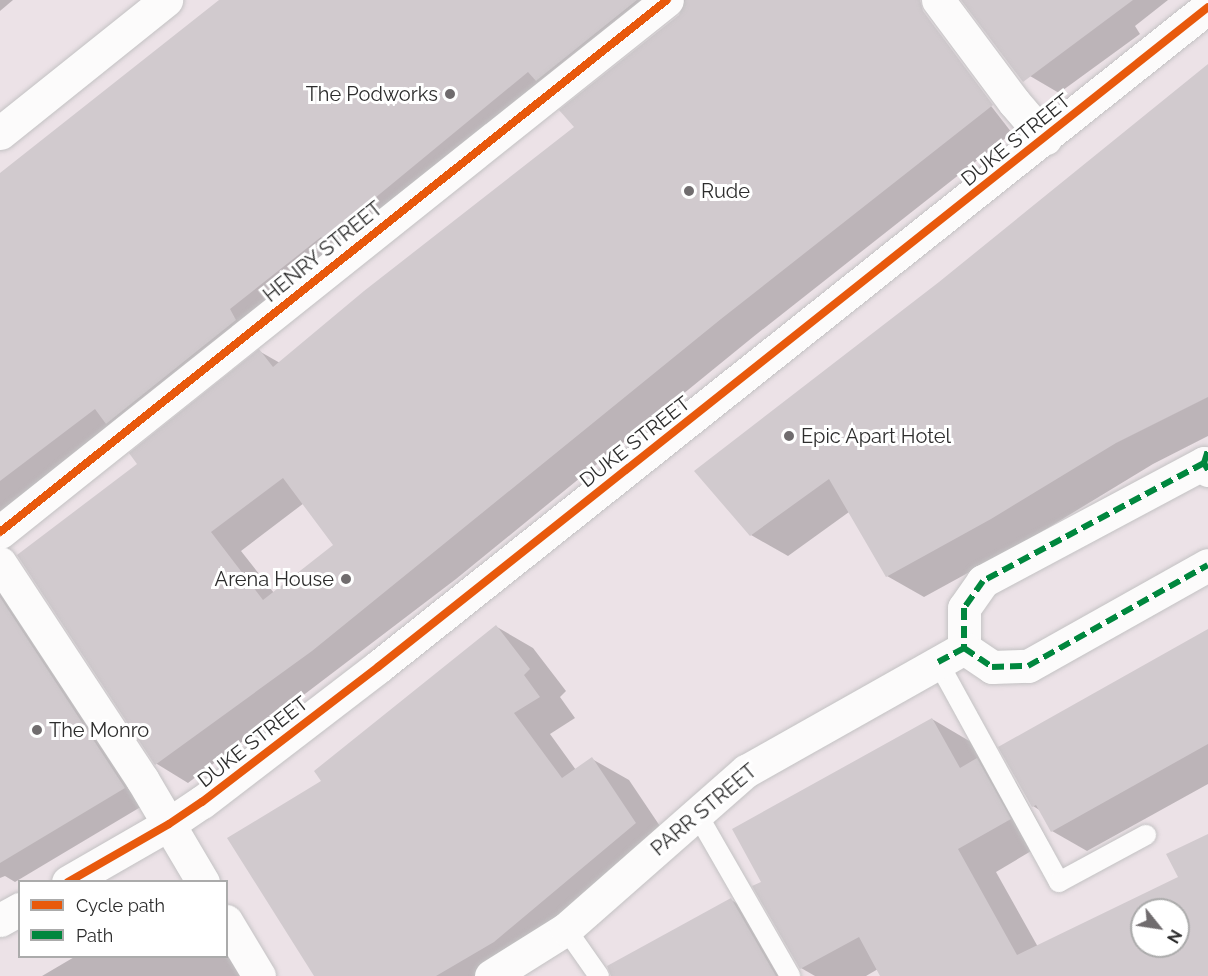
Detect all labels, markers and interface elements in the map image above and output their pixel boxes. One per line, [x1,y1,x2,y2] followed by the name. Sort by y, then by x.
[306,82,438,106] place label: The Podworks
[443,87,457,101] marker: The Podworks
[957,89,1075,191] street label: DUKE STREET
[701,179,750,203] place label: Rude
[682,184,696,198] marker: Rude
[258,196,388,308] street label: HENRY STREET
[575,391,695,493] street label: DUKE STREET
[801,424,951,448] place label: Epic Apart Hotel
[782,429,796,443] marker: Epic Apart Hotel
[215,567,334,591] place label: Arena House
[339,572,353,586] marker: Arena House
[193,691,313,793] street label: DUKE STREET
[49,718,149,742] place label: The Monro
[30,723,44,737] marker: The Monro
[646,759,762,861] street label: PARR STREET
[18,880,228,958] legend
[76,895,165,916] text: Cycle path
[1130,898,1190,958] north arrow
[76,925,113,946] text: Path
[1163,926,1186,946] text: N

